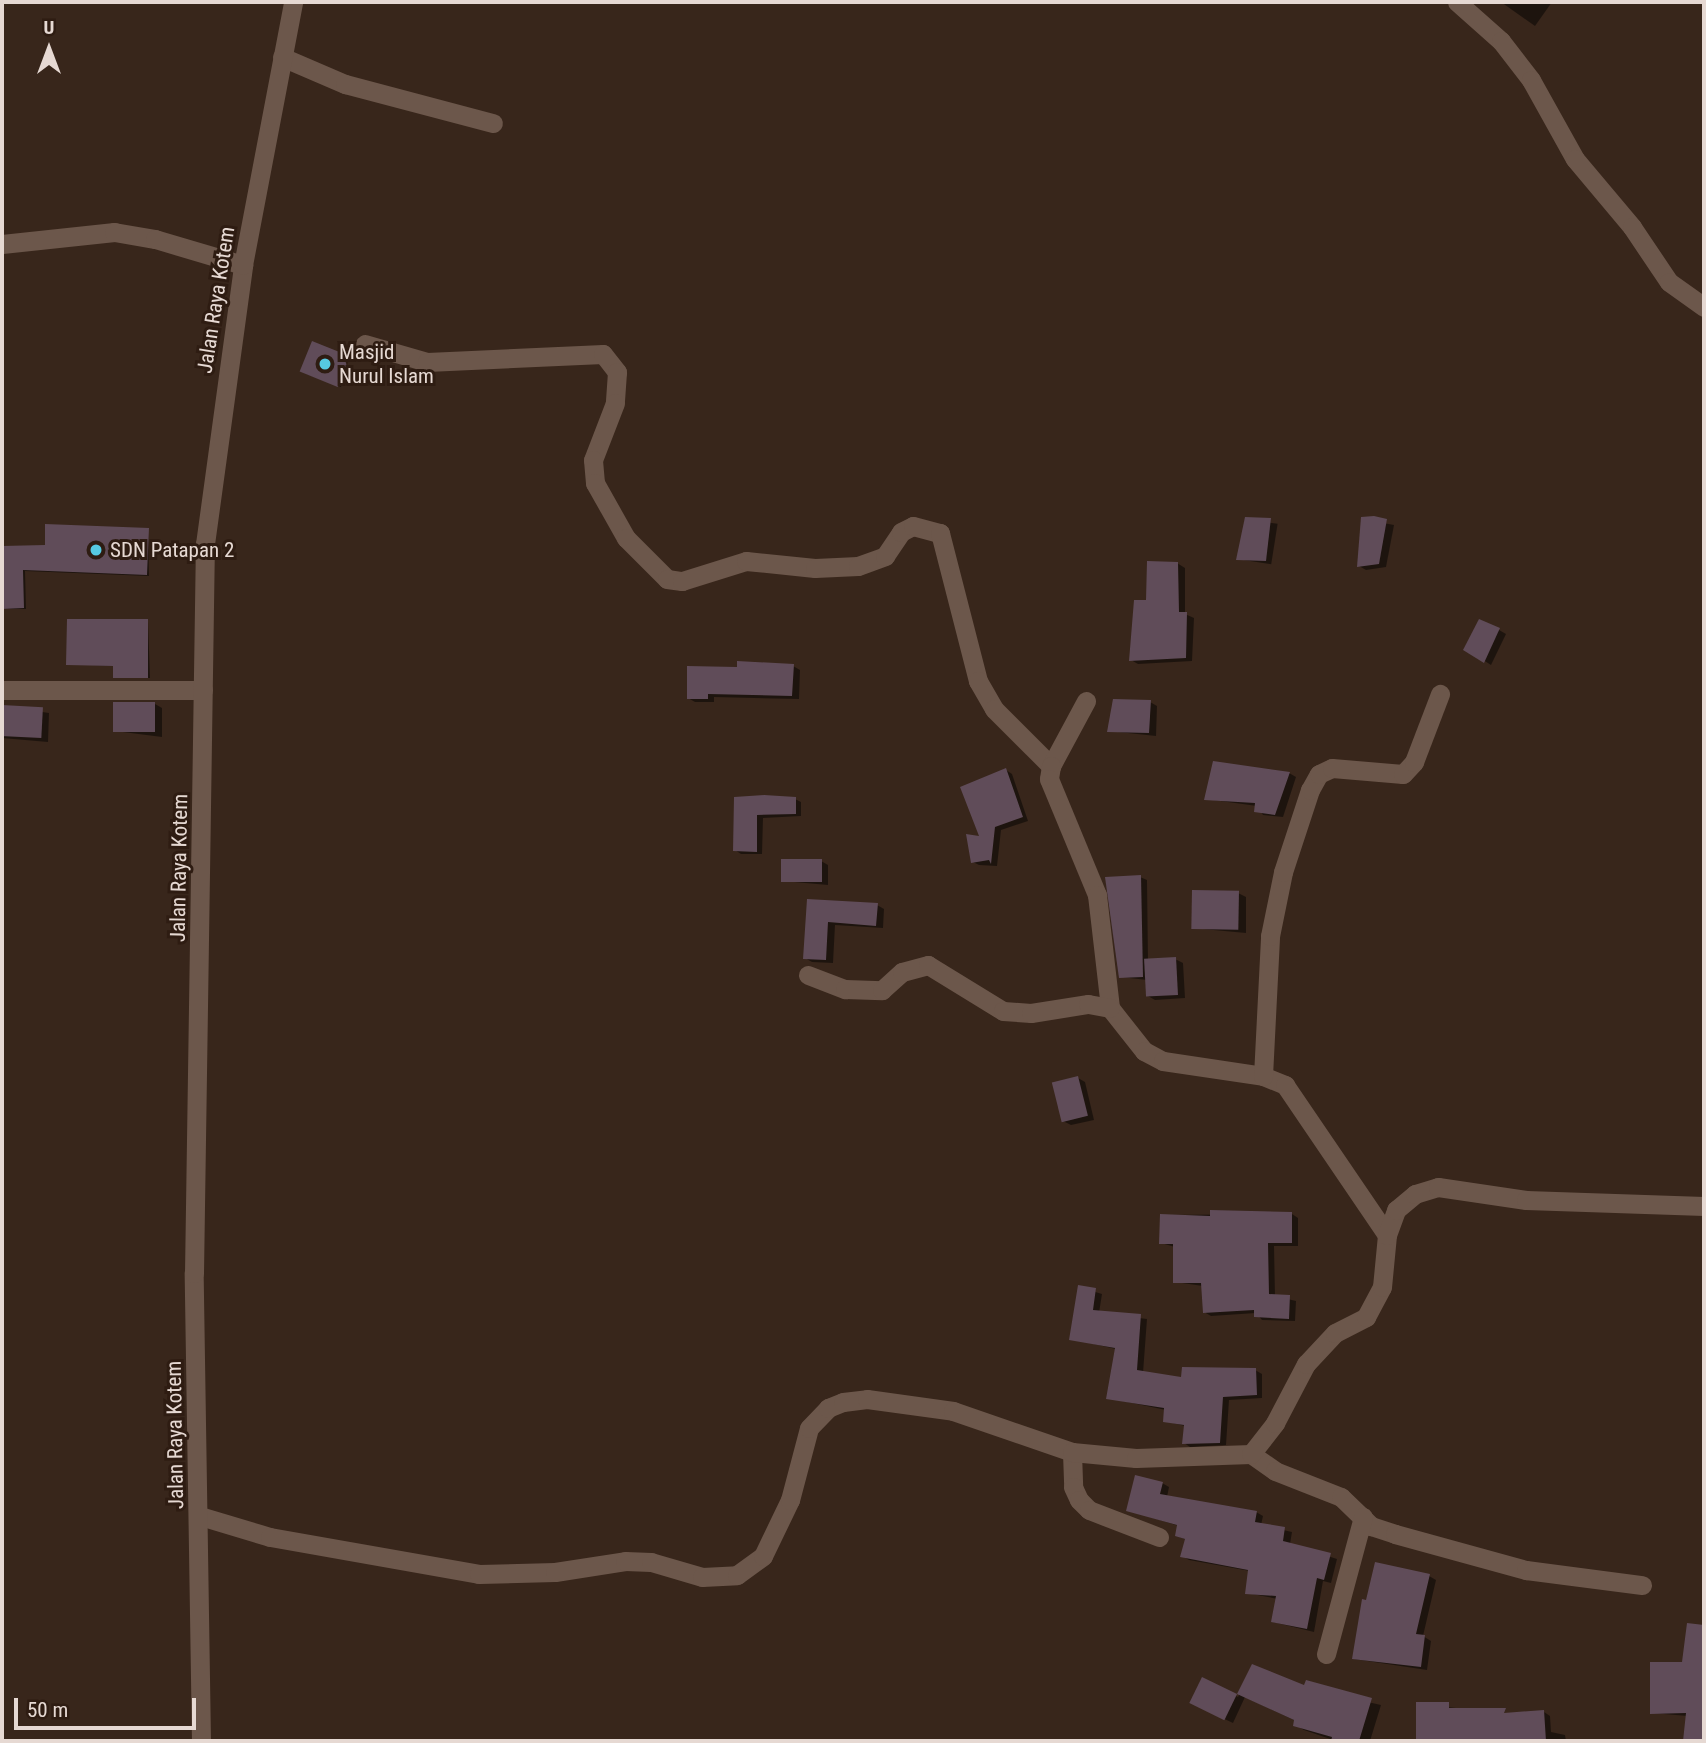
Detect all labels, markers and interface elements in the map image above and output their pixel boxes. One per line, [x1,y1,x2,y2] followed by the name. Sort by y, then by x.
[14,14,84,84] north arrow
[44,16,54,39] text: U
[192,225,240,375] street label: Jalan Raya Kotem
[339,339,434,389] place label: Masjid Nurul Islam
[317,356,333,372] marker: Masjid Nurul Islam
[110,537,234,563] place label: SDN Patapan 2
[88,542,104,558] marker: SDN Patapan 2
[165,794,193,942] street label: Jalan Raya Kotem
[161,1361,189,1509] street label: Jalan Raya Kotem
[18,1684,200,1728] scale bar
[27,1698,68,1722] text: 50 m

